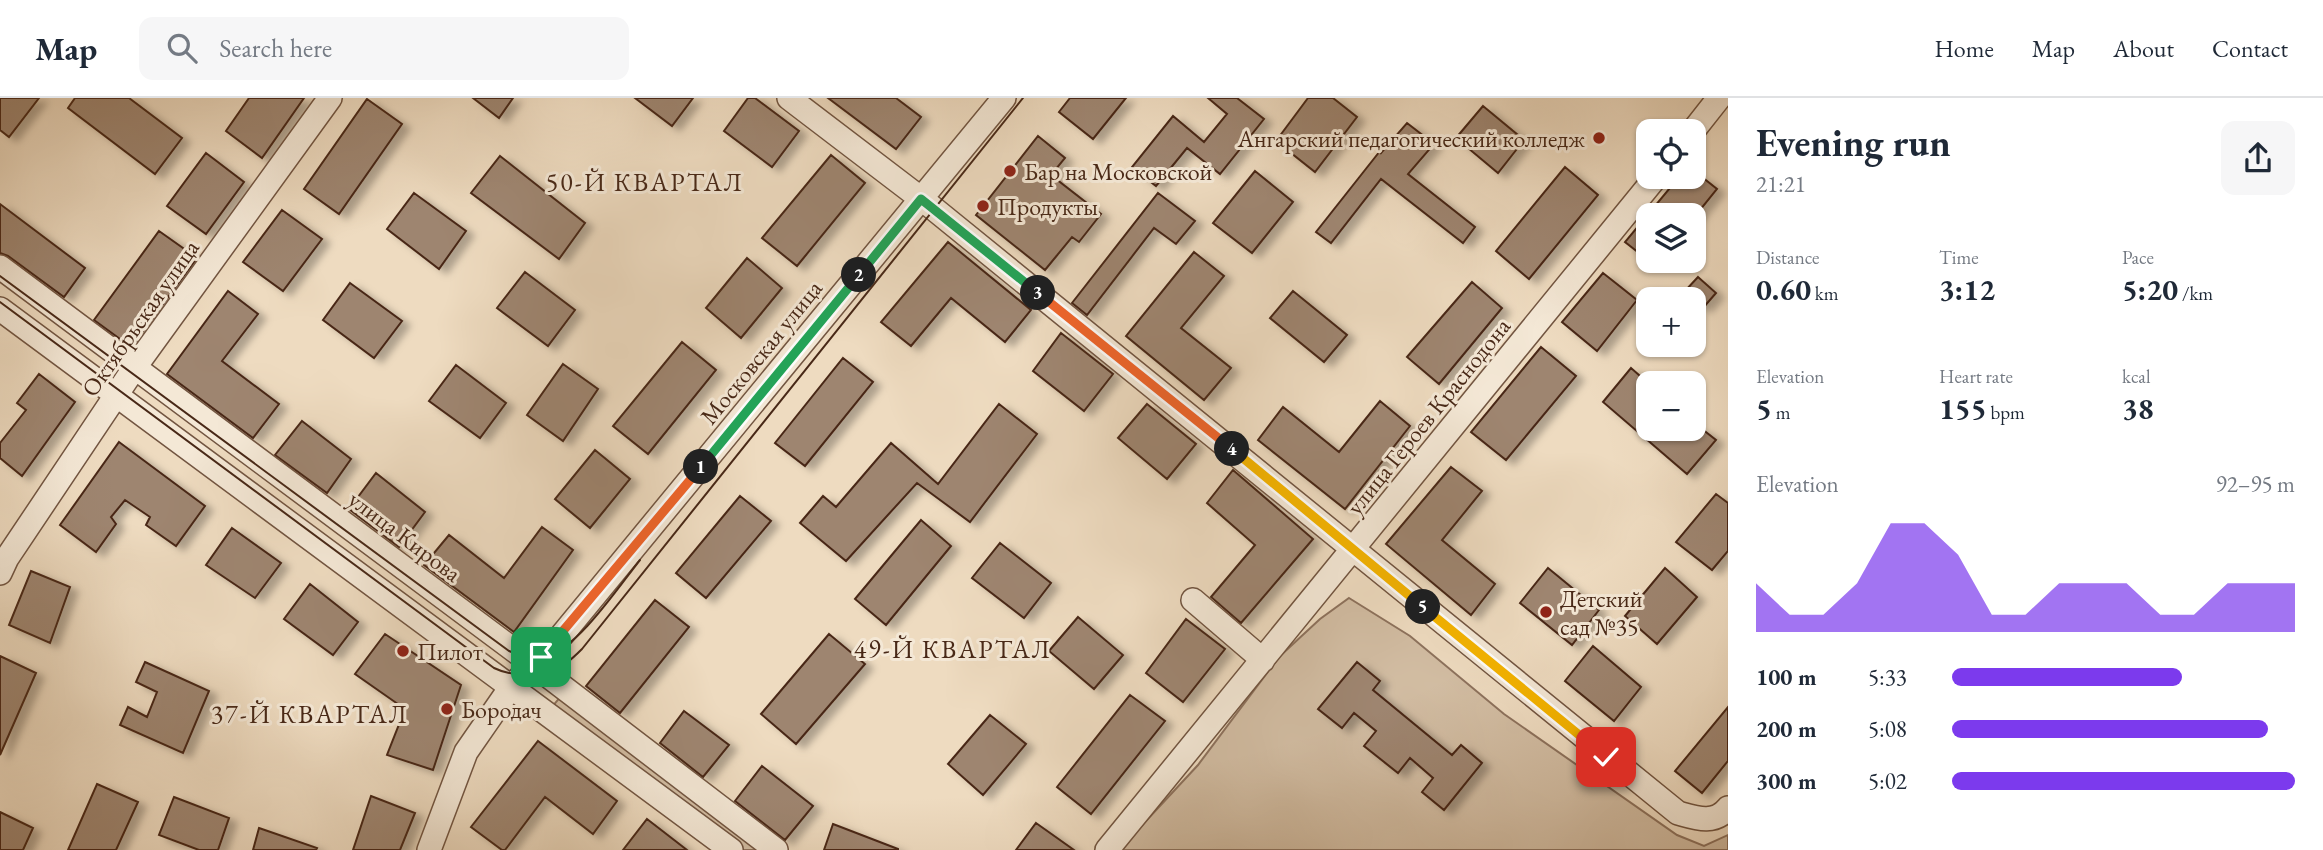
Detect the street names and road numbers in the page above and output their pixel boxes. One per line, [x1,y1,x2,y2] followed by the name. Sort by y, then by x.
[74,233,206,403] street label: Октябрьская улица
[693,273,829,431] street label: Московская улица
[1339,311,1517,521] street label: улица Героев Краснодона
[342,483,468,589] street label: улица Кирова

